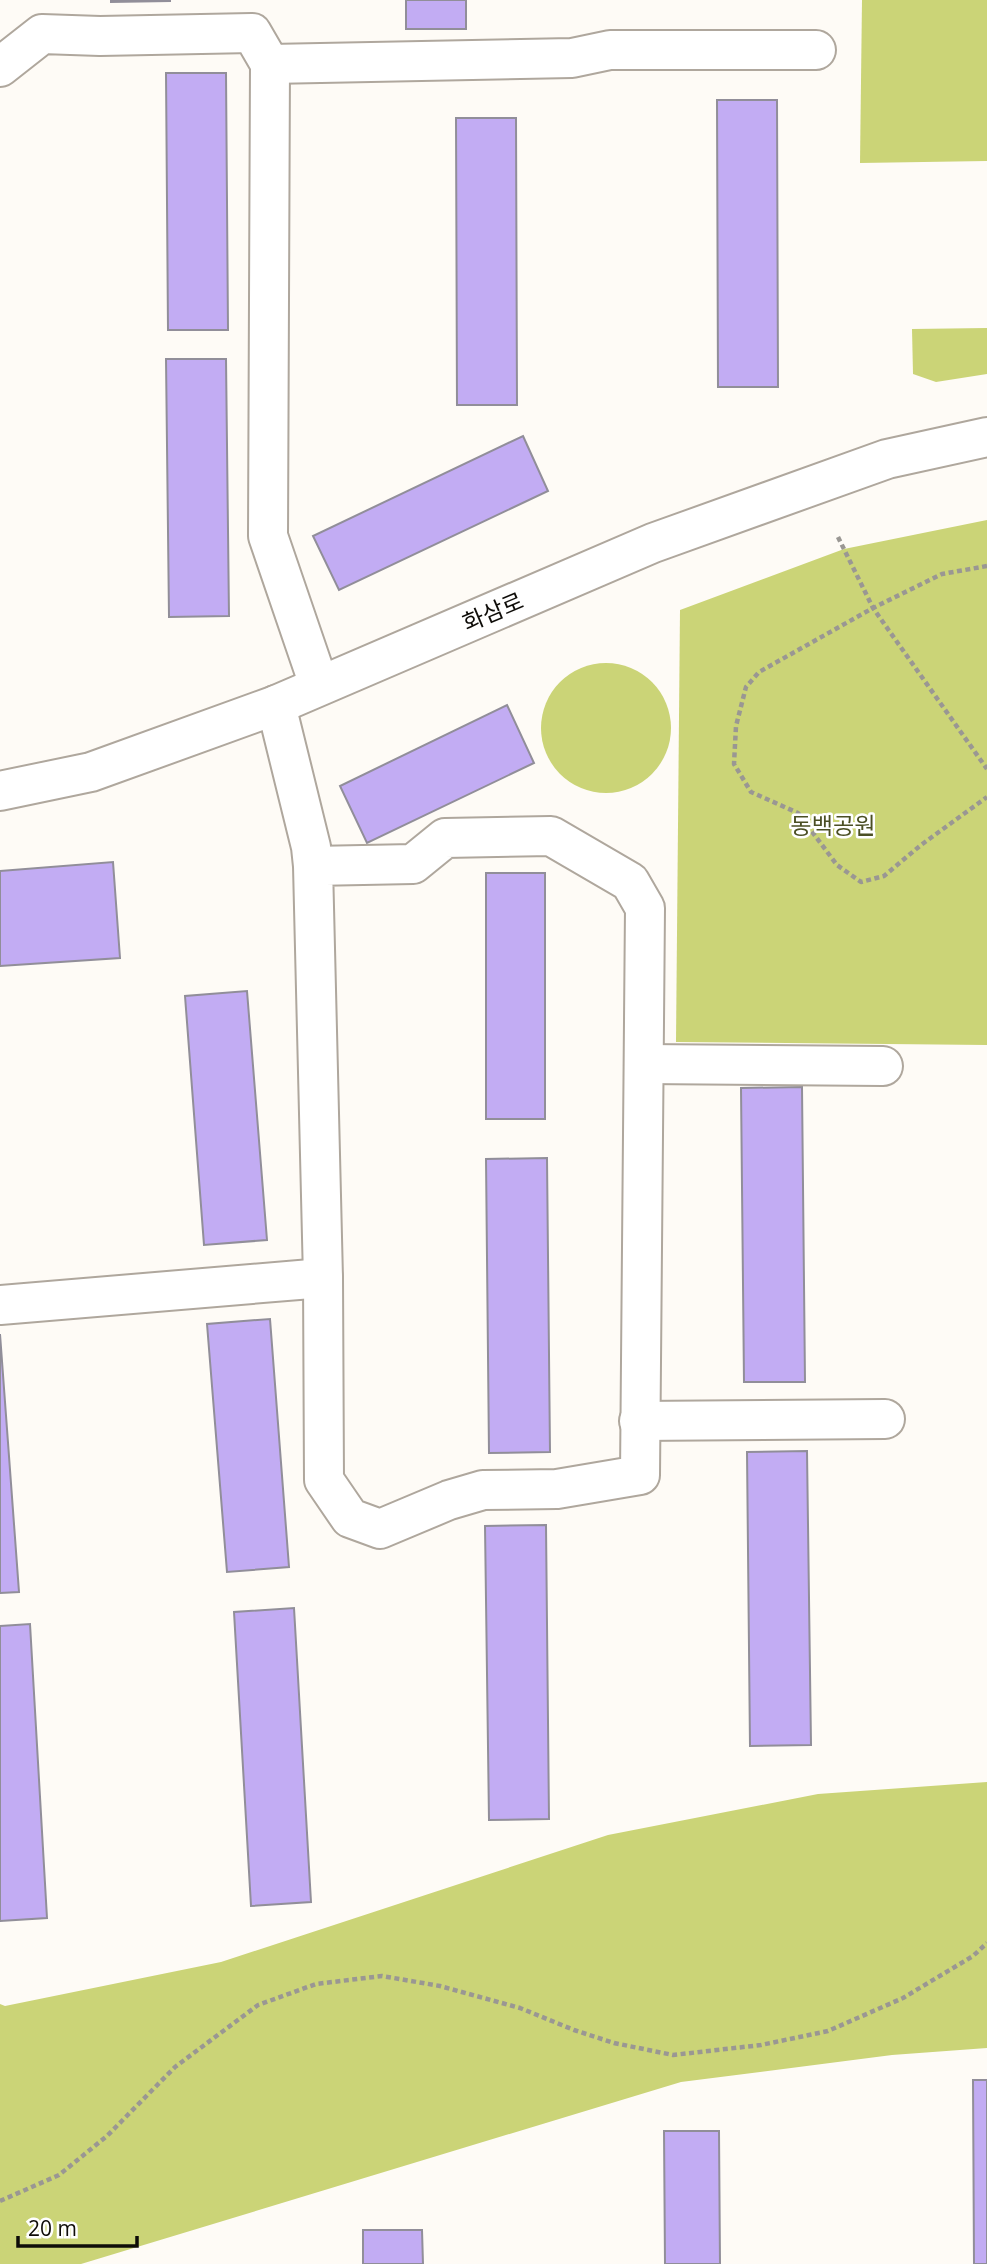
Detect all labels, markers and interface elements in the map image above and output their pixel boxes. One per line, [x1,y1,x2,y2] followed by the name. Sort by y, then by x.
[457,584,528,638] street label: 화삼로
[791,809,875,841] park label: 동백공원
[18,2204,136,2248] scale bar
[28,2214,77,2242] text: 20 m

